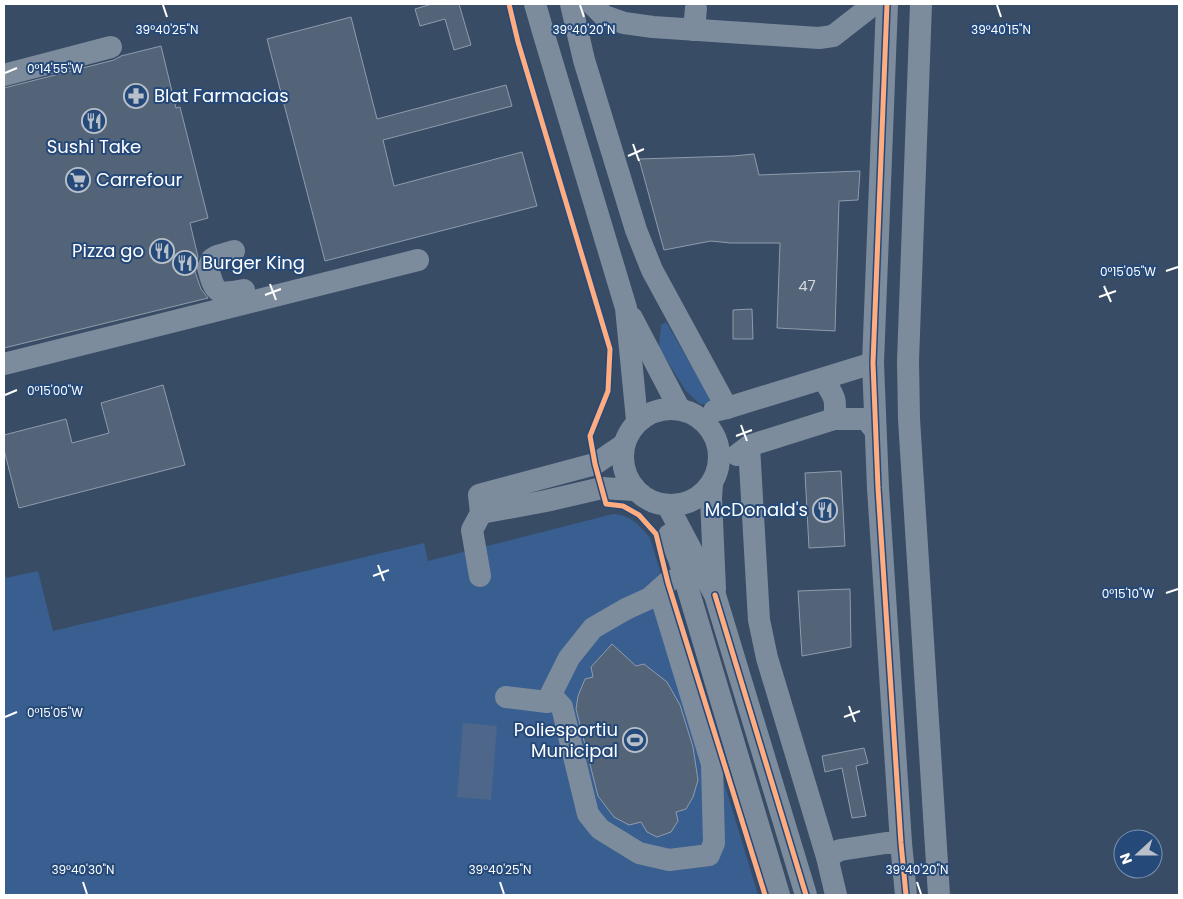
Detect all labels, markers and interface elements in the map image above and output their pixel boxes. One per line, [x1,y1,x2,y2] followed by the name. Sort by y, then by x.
[136,21,198,38] text: 39°40'25"N
[553,21,615,38] text: 39°40'20"N
[971,21,1031,38] text: 39°40'15"N
[27,60,83,77] text: 0°14'55"W
[123,83,149,109] pharmacy icon: Blat Farmacias
[154,83,289,108] place label: Blat Farmacias
[81,108,107,134] restaurant icon: Sushi Take
[47,134,141,159] place label: Sushi Take
[65,167,91,193] supermarket icon: Carrefour
[96,167,183,192] place label: Carrefour
[72,238,144,263] place label: Pizza go
[149,238,175,264] restaurant icon: Pizza go
[172,250,198,276] restaurant icon: Burger King
[202,250,305,275] place label: Burger King
[1100,263,1156,280] text: 0°15'05"W
[798,275,816,296] house number: 47
[27,382,83,399] text: 0°15'00"W
[705,497,808,522] place label: McDonald's
[812,497,838,523] restaurant icon: McDonald's
[1102,585,1154,602] text: 0°15'10"W
[27,704,83,721] text: 0°15'05"W
[514,717,618,763] place label: Poliesportiu Municipal
[622,727,648,753] sports icon: Poliesportiu Municipal
[1113,829,1163,879] north arrow
[1115,850,1137,867] text: N
[51,861,115,878] text: 39°40'30"N
[469,861,531,878] text: 39°40'25"N
[886,861,948,878] text: 39°40'20"N

